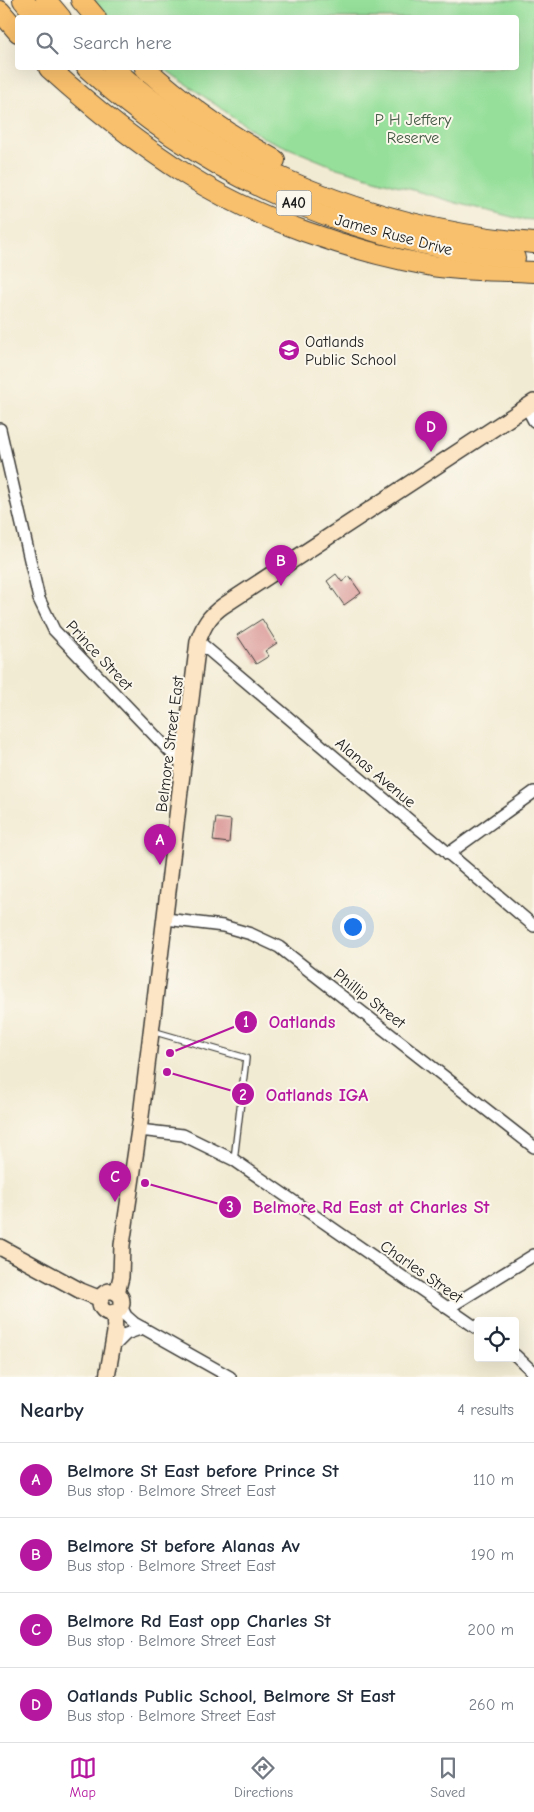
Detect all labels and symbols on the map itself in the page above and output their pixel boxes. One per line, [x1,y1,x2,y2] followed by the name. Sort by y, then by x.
[375,111,452,147] park label: P H Jeffery Reserve
[276,190,312,216] road number: A40
[333,211,454,259] street label: James Ruse Drive
[305,333,396,369] place label: Oatlands Public School
[277,338,301,362] school or university icon: Oatlands Public School
[415,411,447,452] pin: D
[265,545,297,586] pin: B
[62,617,136,695] street label: Prince Street
[153,675,187,813] street label: Belmore Street East
[332,734,419,811] street label: Alanas Avenue
[144,824,176,865] pin: A
[340,914,366,940] your location
[330,965,409,1033] street label: Phillip Street
[233,1006,345,1039] callout: Oatlands
[269,1012,336,1033] text: Oatlands
[243,1013,249,1031] text: 1
[231,1078,378,1111] callout: Oatlands IGA
[266,1085,368,1106] text: Oatlands IGA
[239,1086,247,1104] text: 2
[99,1161,131,1202] pin: C
[217,1191,499,1224] callout: Belmore Rd East at Charles St
[253,1197,490,1218] text: Belmore Rd East at Charles St
[226,1198,234,1216] text: 3
[377,1237,466,1307] street label: Charles Street

